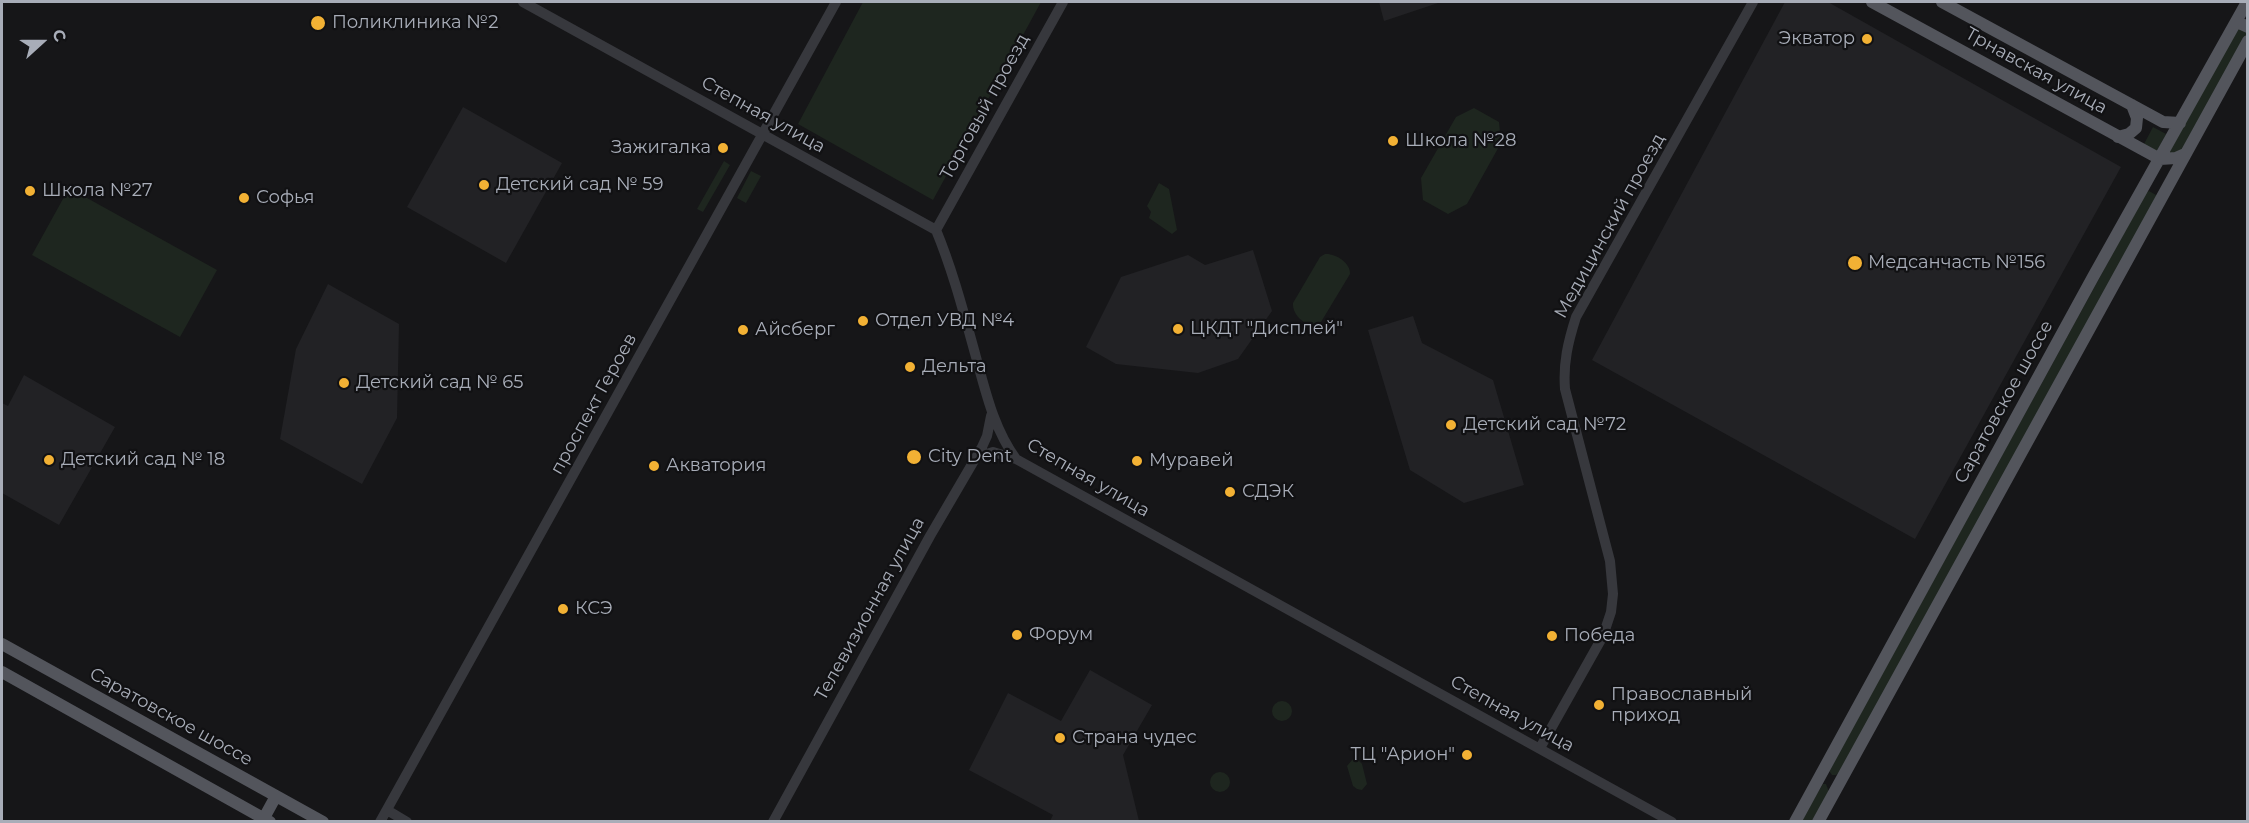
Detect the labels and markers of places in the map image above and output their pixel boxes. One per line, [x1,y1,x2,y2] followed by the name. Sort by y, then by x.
[332,12,498,34] place label: Поликлиника №2
[309,14,327,32] marker: Поликлиника №2
[1779,28,1855,50] place label: Экватор
[1860,32,1874,46] marker: Экватор
[1405,130,1516,152] place label: Школа №28
[1386,134,1400,148] marker: Школа №28
[611,137,711,159] place label: Зажигалка
[716,141,730,155] marker: Зажигалка
[496,174,663,196] place label: Детский сад № 59
[477,178,491,192] marker: Детский сад № 59
[42,180,153,202] place label: Школа №27
[23,184,37,198] marker: Школа №27
[256,187,314,209] place label: Софья
[237,191,251,205] marker: Софья
[1868,252,2045,274] place label: Медсанчасть №156
[1846,254,1864,272] marker: Медсанчасть №156
[875,310,1014,332] place label: Отдел УВД №4
[856,314,870,328] marker: Отдел УВД №4
[1190,318,1343,340] place label: ЦКДТ "Дисплей"
[755,319,835,341] place label: Айсберг
[1171,322,1185,336] marker: ЦКДТ "Дисплей"
[736,323,750,337] marker: Айсберг
[922,356,987,378] place label: Дельта
[903,360,917,374] marker: Дельта
[356,372,523,394] place label: Детский сад № 65
[337,376,351,390] marker: Детский сад № 65
[1463,414,1626,436] place label: Детский сад №72
[1444,418,1458,432] marker: Детский сад №72
[928,446,1012,468] place label: City Dent
[905,448,923,466] marker: City Dent
[61,449,225,471] place label: Детский сад № 18
[1149,450,1234,472] place label: Муравей
[42,453,56,467] marker: Детский сад № 18
[1130,454,1144,468] marker: Муравей
[666,455,766,477] place label: Акватория
[647,459,661,473] marker: Акватория
[1242,481,1294,503] place label: СДЭК
[1223,485,1237,499] marker: СДЭК
[575,598,613,620] place label: КСЭ
[556,602,570,616] marker: КСЭ
[1029,624,1093,646] place label: Форум
[1564,625,1635,647] place label: Победа
[1010,628,1024,642] marker: Форум
[1545,629,1559,643] marker: Победа
[1611,684,1752,726] place label: Православный приход
[1592,698,1606,712] marker: Православный приход
[1072,727,1197,749] place label: Страна чудес
[1053,731,1067,745] marker: Страна чудес
[1350,744,1455,766] place label: ТЦ "Арион"
[1460,748,1474,762] marker: ТЦ "Арион"

